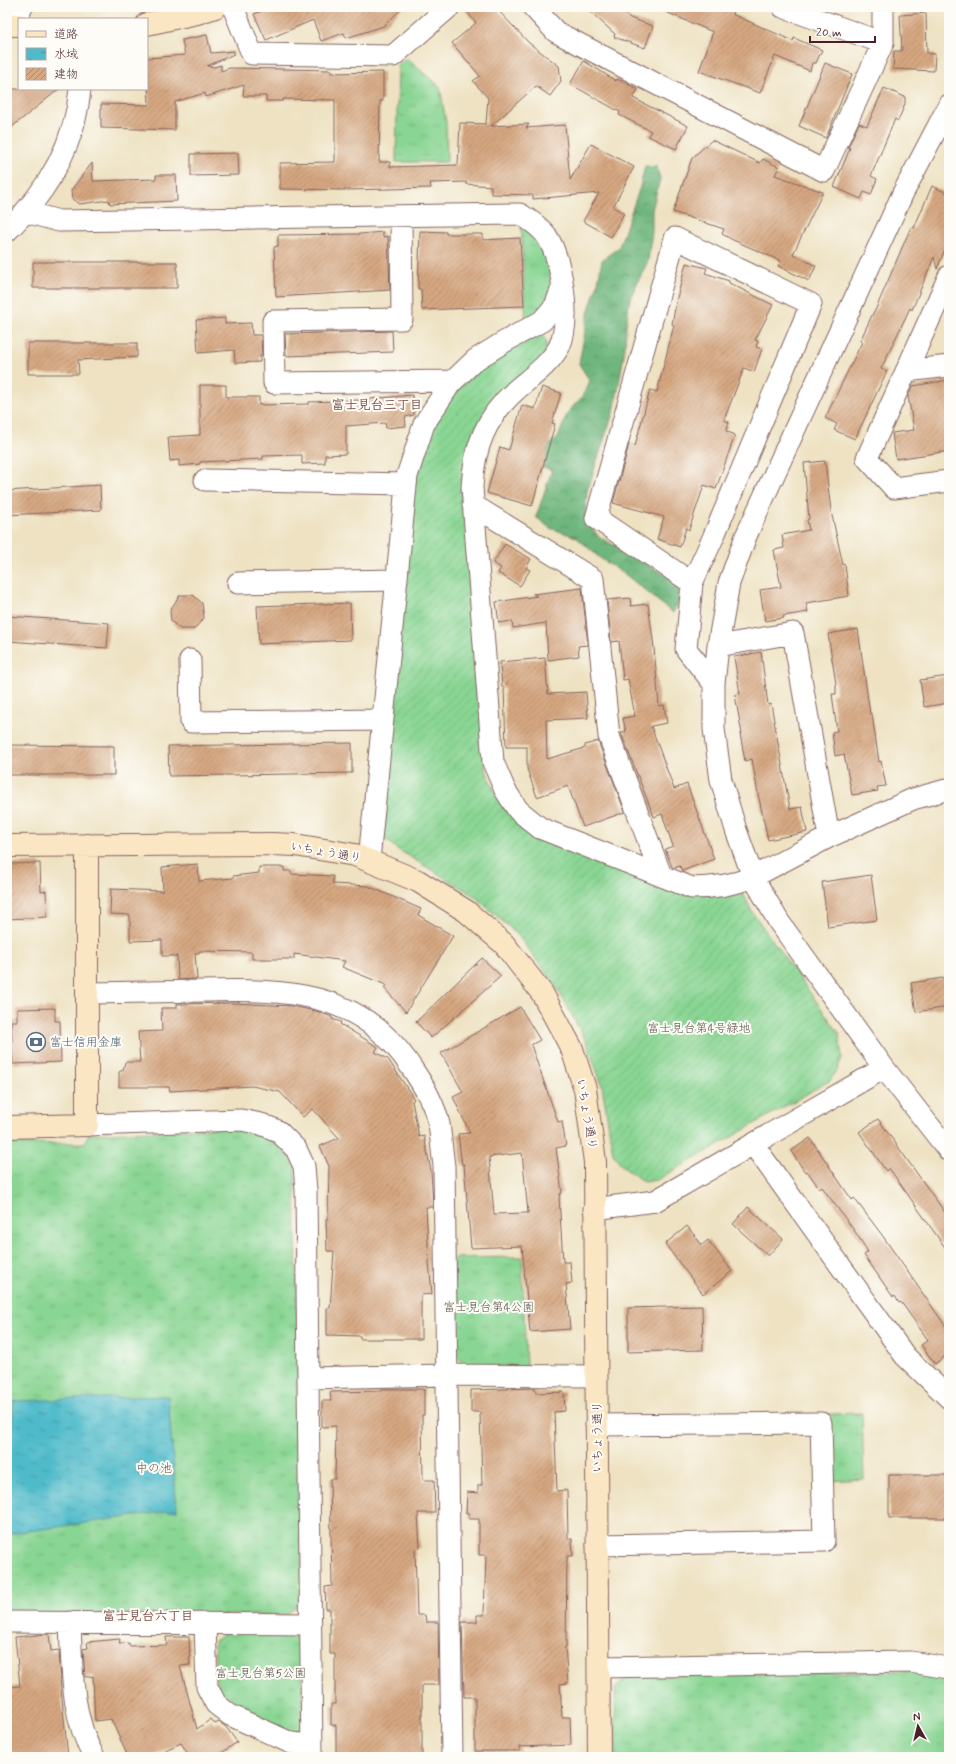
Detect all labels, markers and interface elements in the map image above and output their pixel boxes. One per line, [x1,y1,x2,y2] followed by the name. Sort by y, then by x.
[18,18,148,90] legend
[810,18,875,44] scale bar
[816,25,842,41] text: 20 m
[54,27,78,43] text: 道路
[54,47,78,63] text: 水域
[54,67,78,83] text: 建物
[331,397,423,414] district label: 富士見台三丁目
[289,839,363,867] street label: いちょう通り
[648,1021,751,1037] park label: 富士見台第4号緑地
[25,1031,47,1053] bank icon: 富士信用金庫
[50,1035,122,1051] place label: 富士信用金庫
[572,1077,600,1151] street label: いちょう通り
[444,1300,535,1316] park label: 富士見台第4公園
[590,1401,606,1473] street label: いちょう通り
[136,1461,172,1477] park label: 中の池
[102,1608,194,1625] district label: 富士見台六丁目
[215,1666,307,1682] park label: 富士見台第5公園
[898,1706,938,1746] north arrow
[912,1710,921,1725] text: N

